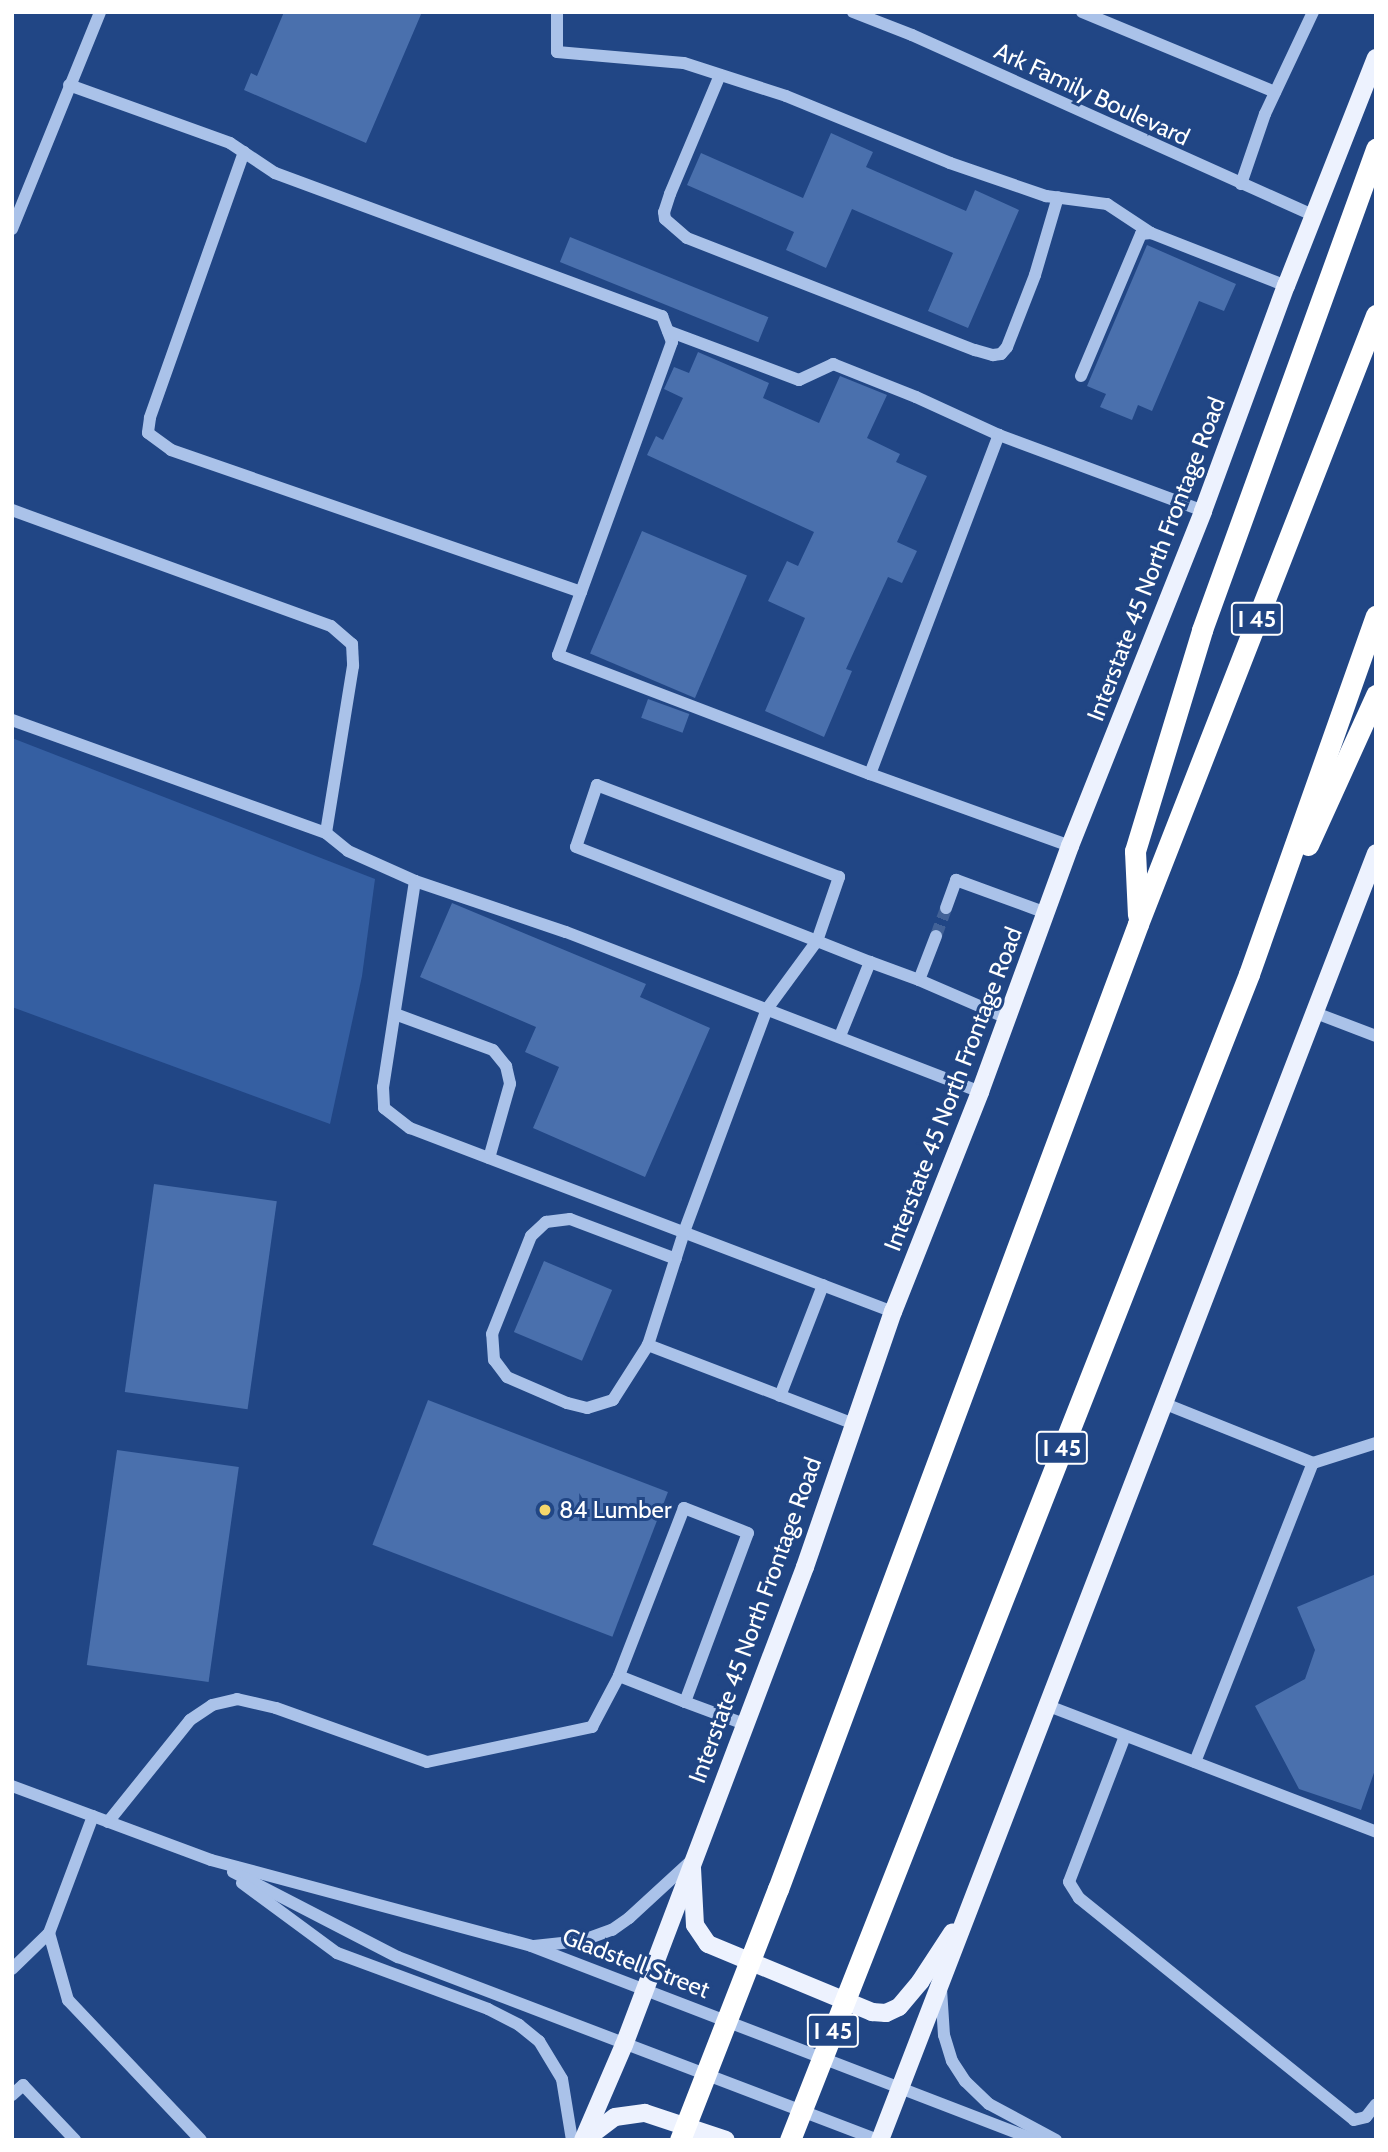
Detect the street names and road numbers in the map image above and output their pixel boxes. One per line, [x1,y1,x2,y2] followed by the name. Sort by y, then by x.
[990,36,1194,152] street label: Ark Family Boulevard
[1081,393,1231,725] street label: Interstate 45 North Frontage Road
[1231,600,1283,638] road number: I 45
[878,923,1028,1255] street label: Interstate 45 North Frontage Road
[1036,1428,1088,1468] road number: I 45
[683,1453,827,1787] street label: Interstate 45 North Frontage Road
[558,1922,714,2004] street label: Gladstell Street
[807,2012,859,2050] road number: I 45

